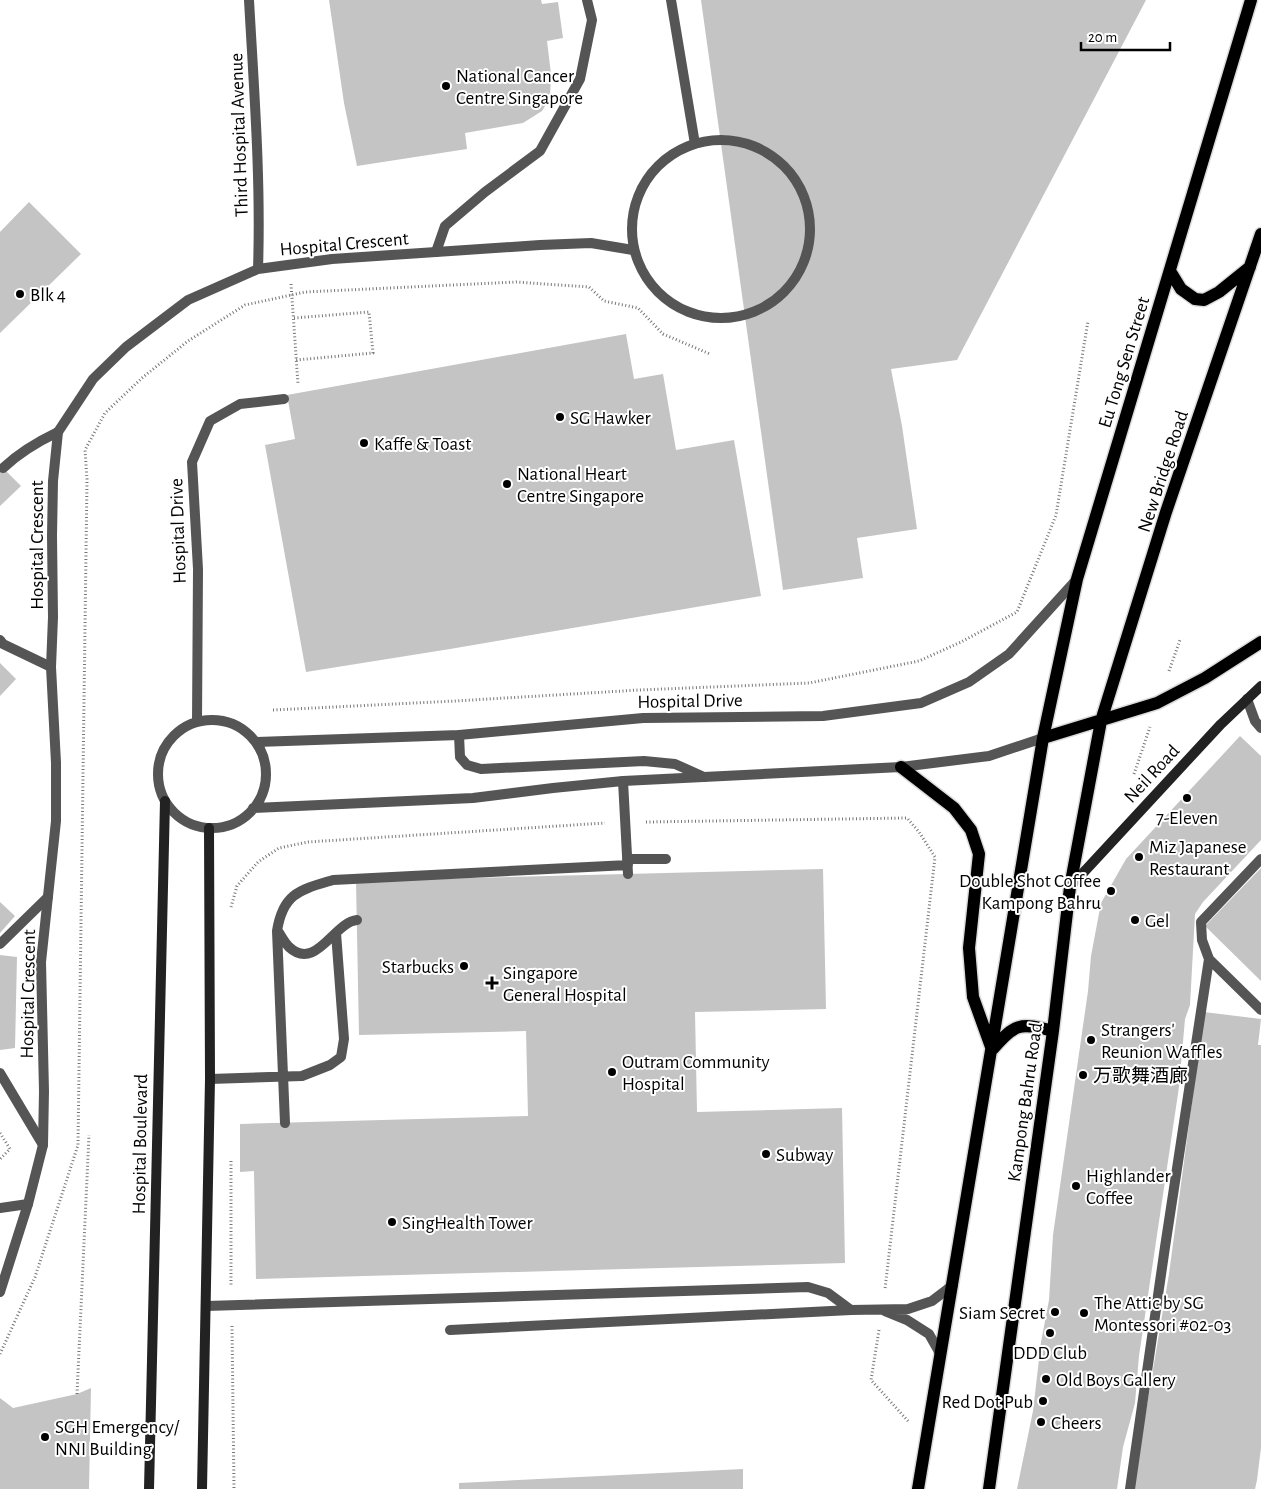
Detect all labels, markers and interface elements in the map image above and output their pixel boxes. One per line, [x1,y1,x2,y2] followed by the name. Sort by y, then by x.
[1081,20,1170,52] scale bar
[1088,30,1117,45] text: 20 m
[227,53,252,217] street label: Third Hospital Avenue
[456,67,583,108] place label: National Cancer Centre Singapore
[440,80,452,92] marker: National Cancer Centre Singapore
[279,229,409,260] street label: Hospital Crescent
[30,286,66,305] place label: Blk 4
[14,288,26,300] marker: Blk 4
[1095,295,1153,430] street label: Eu Tong Sen Street
[1135,408,1192,535] street label: New Bridge Road
[570,409,651,428] place label: SG Hawker
[554,411,566,423] marker: SG Hawker
[374,435,471,454] place label: Kaffe & Toast
[358,437,370,449] marker: Kaffe & Toast
[517,465,644,506] place label: National Heart Centre Singapore
[167,478,190,584] street label: Hospital Drive
[501,478,513,490] marker: National Heart Centre Singapore
[28,480,47,610] street label: Hospital Crescent
[637,691,743,712] street label: Hospital Drive
[1121,741,1184,807] street label: Neil Road
[1181,792,1193,804] marker: 7-Eleven
[1156,809,1218,828] place label: 7-Eleven
[1149,838,1246,879] place label: Miz Japanese Restaurant
[1133,851,1145,863] marker: Miz Japanese Restaurant
[959,872,1101,913] place label: Double Shot Coffee Kampong Bahru
[1105,885,1117,897] marker: Double Shot Coffee Kampong Bahru
[1145,912,1169,931] place label: Gel
[1129,914,1141,926] marker: Gel
[18,929,39,1059] street label: Hospital Crescent
[382,958,454,977] place label: Starbucks
[458,960,470,972] marker: Starbucks
[503,964,627,1005] place label: Singapore General Hospital
[485,976,499,990] marker: Singapore General Hospital
[1005,1021,1046,1183] street label: Kampong Bahru Road
[1101,1021,1222,1062] place label: Strangers' Reunion Waffles
[1085,1034,1097,1046] marker: Strangers' Reunion Waffles
[622,1053,770,1094] place label: Outram Community Hospital
[1093,1065,1188,1086] place label: 万歌舞酒廊
[606,1066,618,1078] marker: Outram Community Hospital
[1077,1069,1089,1081] marker: 万歌舞酒廊
[130,1073,151,1215] street label: Hospital Boulevard
[776,1146,833,1165] place label: Subway
[760,1148,772,1160] marker: Subway
[1086,1167,1171,1208] place label: Highlander Coffee
[1070,1180,1082,1192] marker: Highlander Coffee
[402,1214,533,1233] place label: SingHealth Tower
[386,1216,398,1228] marker: SingHealth Tower
[1094,1294,1231,1335] place label: The Attic by SG Montessori #02-03
[959,1304,1045,1323] place label: Siam Secret
[1049,1306,1061,1318] marker: Siam Secret
[1078,1307,1090,1319] marker: The Attic by SG Montessori #02-03
[1044,1327,1056,1339] marker: DDD Club
[1013,1344,1087,1363] place label: DDD Club
[1056,1371,1176,1390] place label: Old Boys Gallery
[1040,1373,1052,1385] marker: Old Boys Gallery
[942,1393,1033,1412] place label: Red Dot Pub
[1037,1395,1049,1407] marker: Red Dot Pub
[1051,1414,1101,1433] place label: Cheers
[1035,1416,1047,1428] marker: Cheers
[55,1418,180,1459] place label: SGH Emergency/ NNI Building
[39,1431,51,1443] marker: SGH Emergency/ NNI Building

